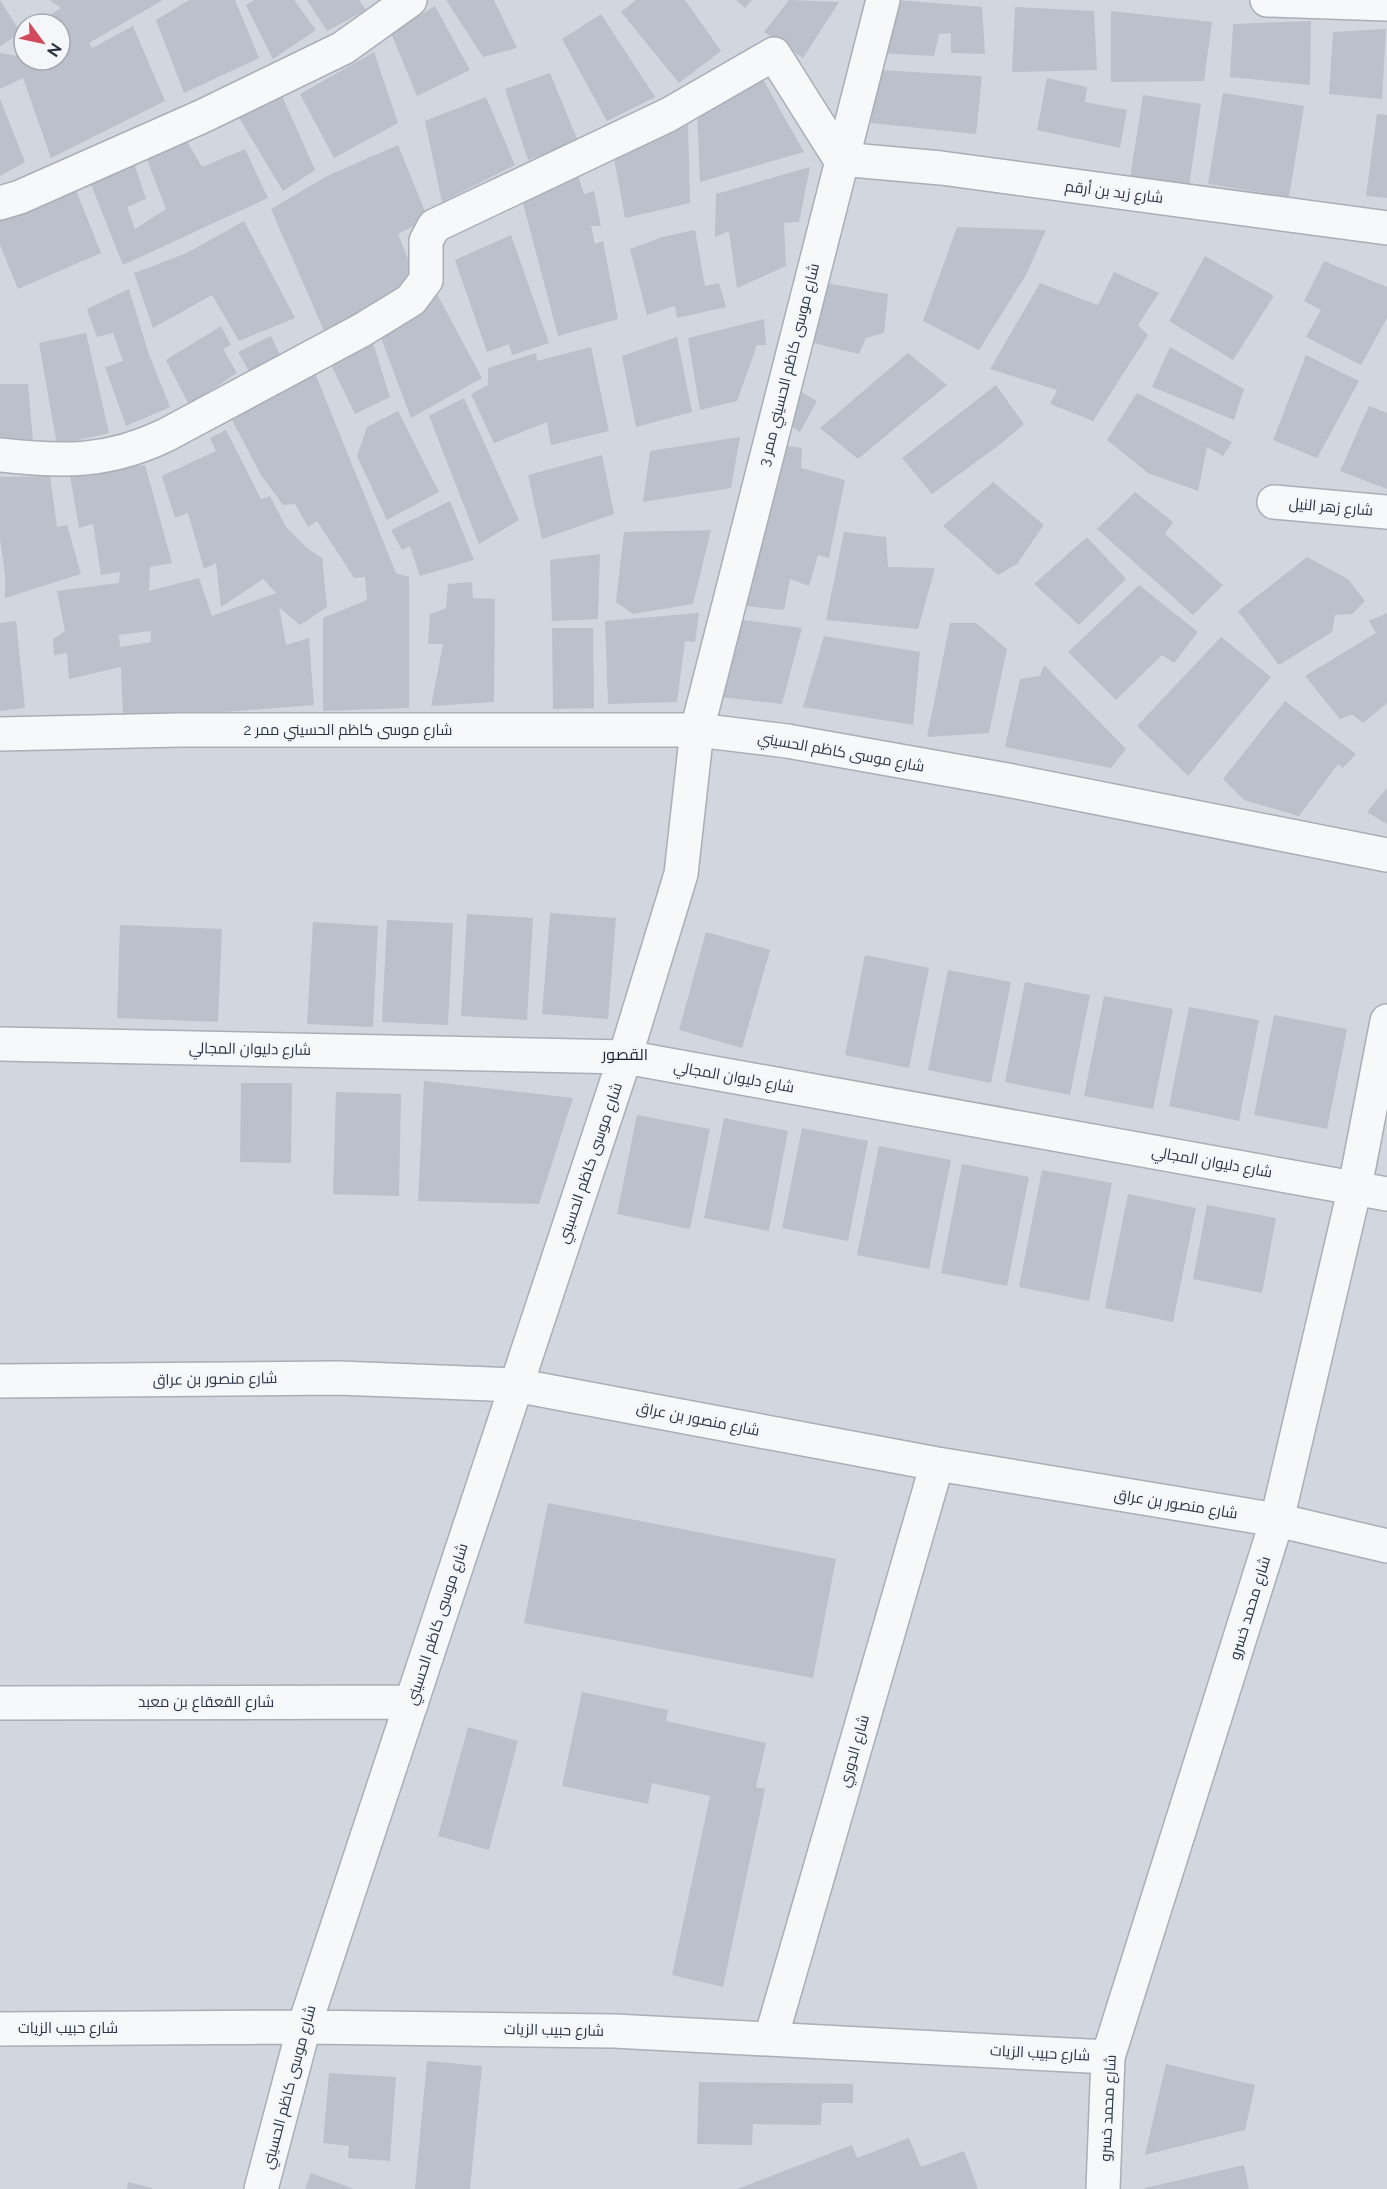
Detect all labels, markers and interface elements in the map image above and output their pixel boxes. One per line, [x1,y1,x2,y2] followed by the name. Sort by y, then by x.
[12,12,72,72] north arrow
[43,40,65,60] text: N
[1063,176,1164,209] street label: شارع زيد بن أرقم
[755,261,826,469] street label: شارع موسى كاظم الحسيني ممر 3
[1288,494,1374,522] street label: شارع زهر النيل
[244,721,452,742] street label: شارع موسى كاظم الحسيني ممر 2
[756,728,926,778] street label: شارع موسى كاظم الحسيني
[189,1039,311,1062] street label: شارع دليوان المجالي
[601,1045,648,1064] district label: القصور
[672,1058,796,1099] street label: شارع دليوان المجالي
[554,1080,629,1247] street label: شارع موسى كاظم الحسيني
[1150,1143,1274,1184] street label: شارع دليوان المجالي
[152,1369,278,1391] street label: شارع منصور بن عراق
[635,1398,761,1442] street label: شارع منصور بن عراق
[1113,1485,1239,1525] street label: شارع منصور بن عراق
[402,1541,475,1708] street label: شارع موسى كاظم الحسيني
[1226,1554,1276,1662] street label: شارع محمد خسرو
[138,1693,274,1713] street label: شارع القعقاع بن معبد
[835,1713,876,1790] street label: شارع الدوري
[258,2003,322,2172] street label: شارع موسى كاظم الحسيني
[18,2019,118,2039] street label: شارع حبيب الزيات
[504,2020,604,2042] street label: شارع حبيب الزيات
[989,2041,1091,2067] street label: شارع حبيب الزيات
[1096,2054,1122,2162] street label: شارع محمد خسرو

